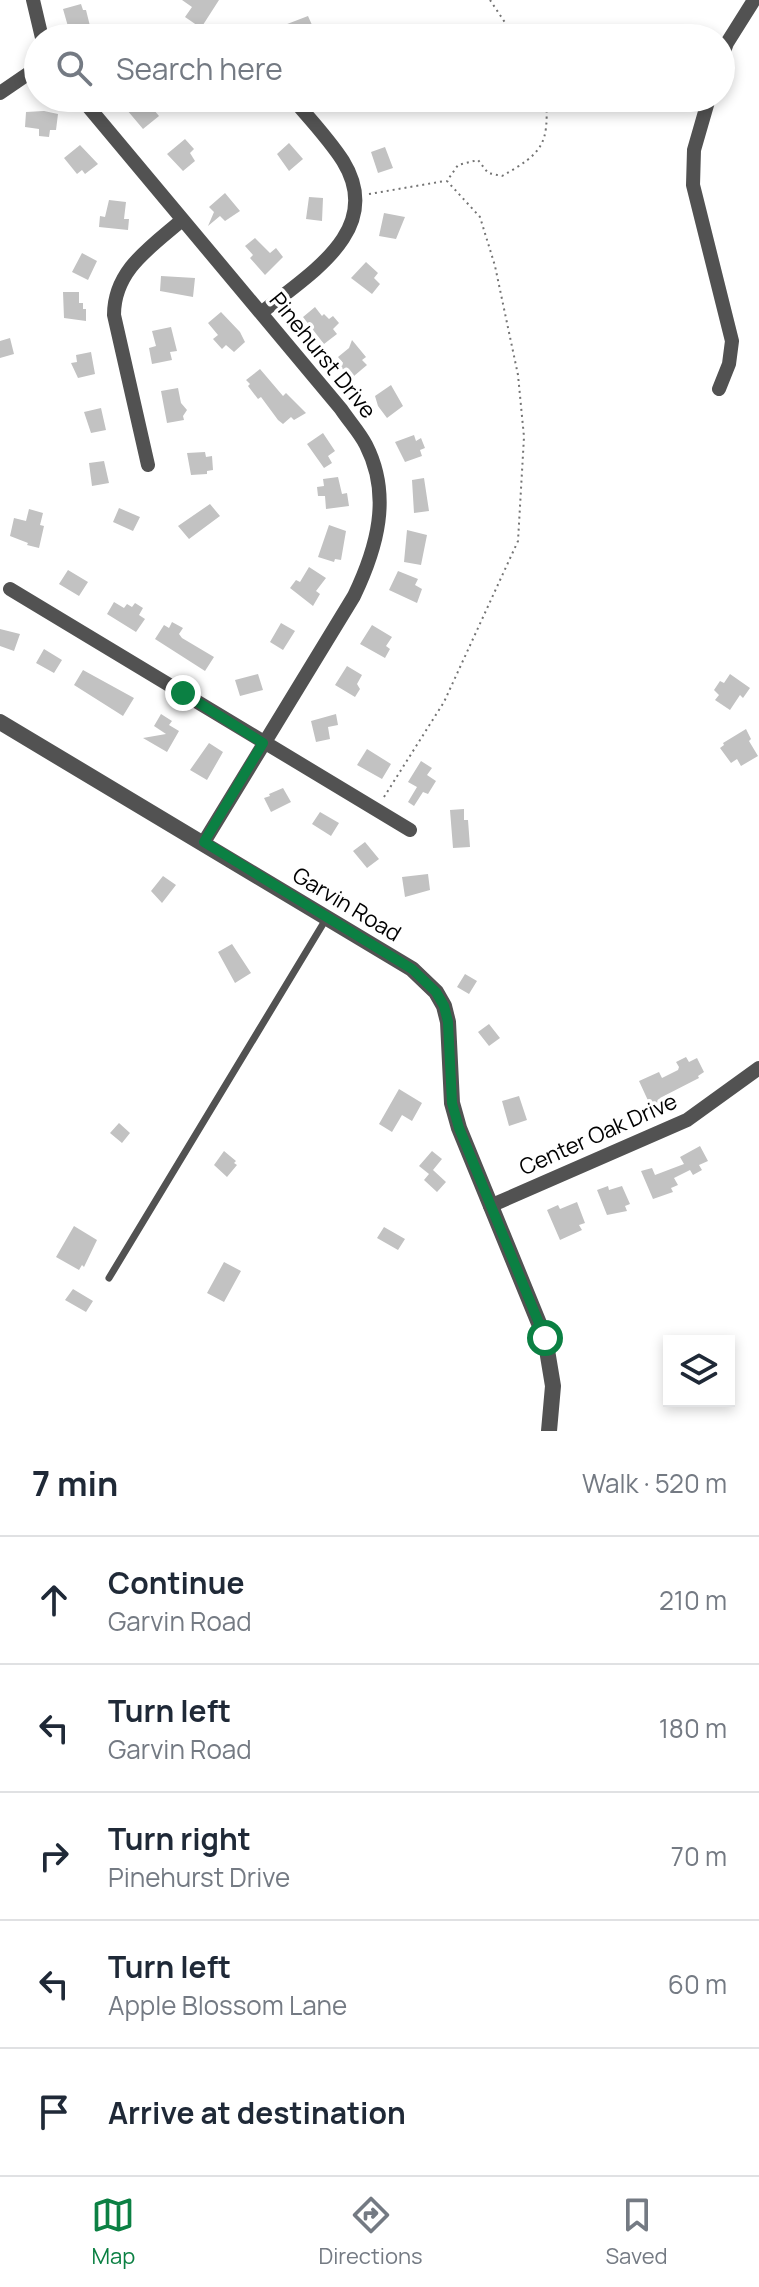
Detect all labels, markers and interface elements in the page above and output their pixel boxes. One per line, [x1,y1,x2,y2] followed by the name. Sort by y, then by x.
[24,24,735,112] search box
[52,46,96,90] icon: search
[116,48,283,89] text: Search here
[263,286,383,424] street label: Pinehurst Drive
[165,675,201,711] route end
[287,860,407,948] street label: Garvin Road
[514,1086,682,1182] street label: Center Oak Drive
[527,1320,563,1356] route start
[663,1335,735,1407] map controls
[663,1335,735,1407] button: layers
[32,1460,118,1506] text: 7 min
[582,1465,727,1501] text: Walk · 520 m
[108,1562,244,1603] text: Continue
[32,1578,76,1622] icon: ahead
[659,1582,727,1618] text: 210 m
[108,1603,252,1639] text: Garvin Road
[108,1690,231,1731] text: Turn left
[32,1706,76,1750] icon: left
[659,1710,727,1746] text: 180 m
[108,1731,252,1767] text: Garvin Road
[108,1818,251,1859] text: Turn right
[32,1834,76,1878] icon: right
[671,1838,727,1874] text: 70 m
[108,1859,290,1895] text: Pinehurst Drive
[108,1946,231,1987] text: Turn left
[32,1962,76,2006] icon: left
[668,1966,727,2002] text: 60 m
[108,1987,347,2023] text: Apple Blossom Lane
[32,2090,76,2134] icon: arrive
[108,2092,406,2133] text: Arrive at destination
[91,2193,135,2271] tab: Map
[318,2193,423,2271] tab: Directions
[606,2193,668,2271] tab: Saved

